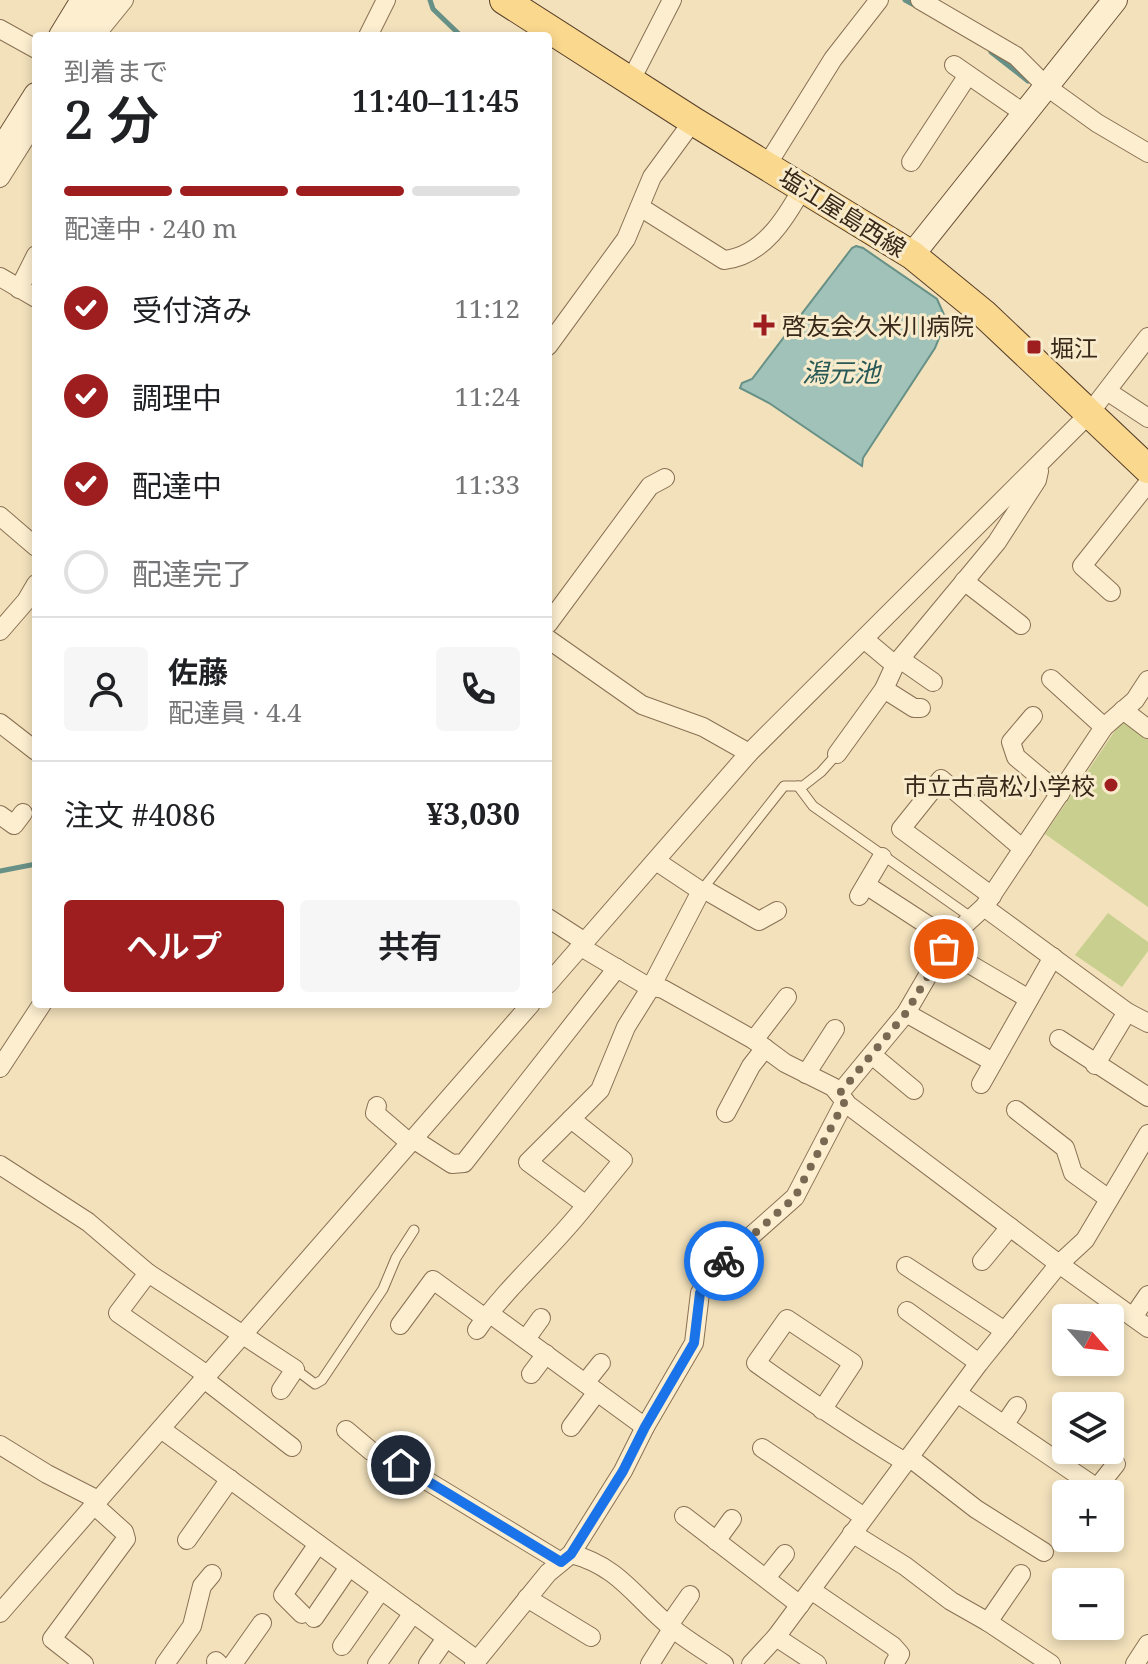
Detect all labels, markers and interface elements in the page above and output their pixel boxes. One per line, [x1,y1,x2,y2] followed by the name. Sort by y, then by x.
[64,53,168,89] text: 到着まで
[352,80,520,121] text: 11:40–11:45
[64,83,159,154] text: 2 分
[773,160,913,264] street label: 塩江屋島西線
[64,210,237,246] text: 配達中 · 240 m
[64,286,108,330] icon: check
[132,289,252,330] text: 受付済み
[454,290,520,326] text: 11:12
[782,309,974,342] place label: 啓友会久米川病院
[753,314,775,336] marker: 啓友会久米川病院
[1050,331,1098,364] place label: 堀江
[1025,338,1043,356] marker: 堀江
[802,354,883,390] water label: 潟元池
[64,374,108,418] icon: check
[132,377,222,418] text: 調理中
[454,378,520,414] text: 11:24
[64,462,108,506] icon: check
[132,465,222,506] text: 配達中
[454,466,520,502] text: 11:33
[132,553,252,594] text: 配達完了
[64,647,148,731] button: person
[436,647,520,731] button: phone
[168,651,228,692] text: 佐藤
[168,694,302,730] text: 配達員 · 4.4
[903,769,1095,802] place label: 市立古高松小学校
[1102,776,1120,794] marker: 市立古高松小学校
[426,793,520,834] text: ¥3,030
[64,794,216,835] text: 注文 #4086
[64,900,284,992] button: ヘルプ
[300,900,520,992] button: 共有
[910,915,978,983] pin
[922,927,966,971] icon: bag
[684,1221,764,1301] courier
[702,1239,746,1283] icon: bike
[1052,1304,1124,1376] north arrow
[1052,1304,1124,1640] map controls
[1052,1392,1124,1464] button: layers
[367,1431,435,1499] pin
[379,1443,423,1487] icon: home
[1052,1480,1124,1552] button: +
[1052,1568,1124,1640] button: −

